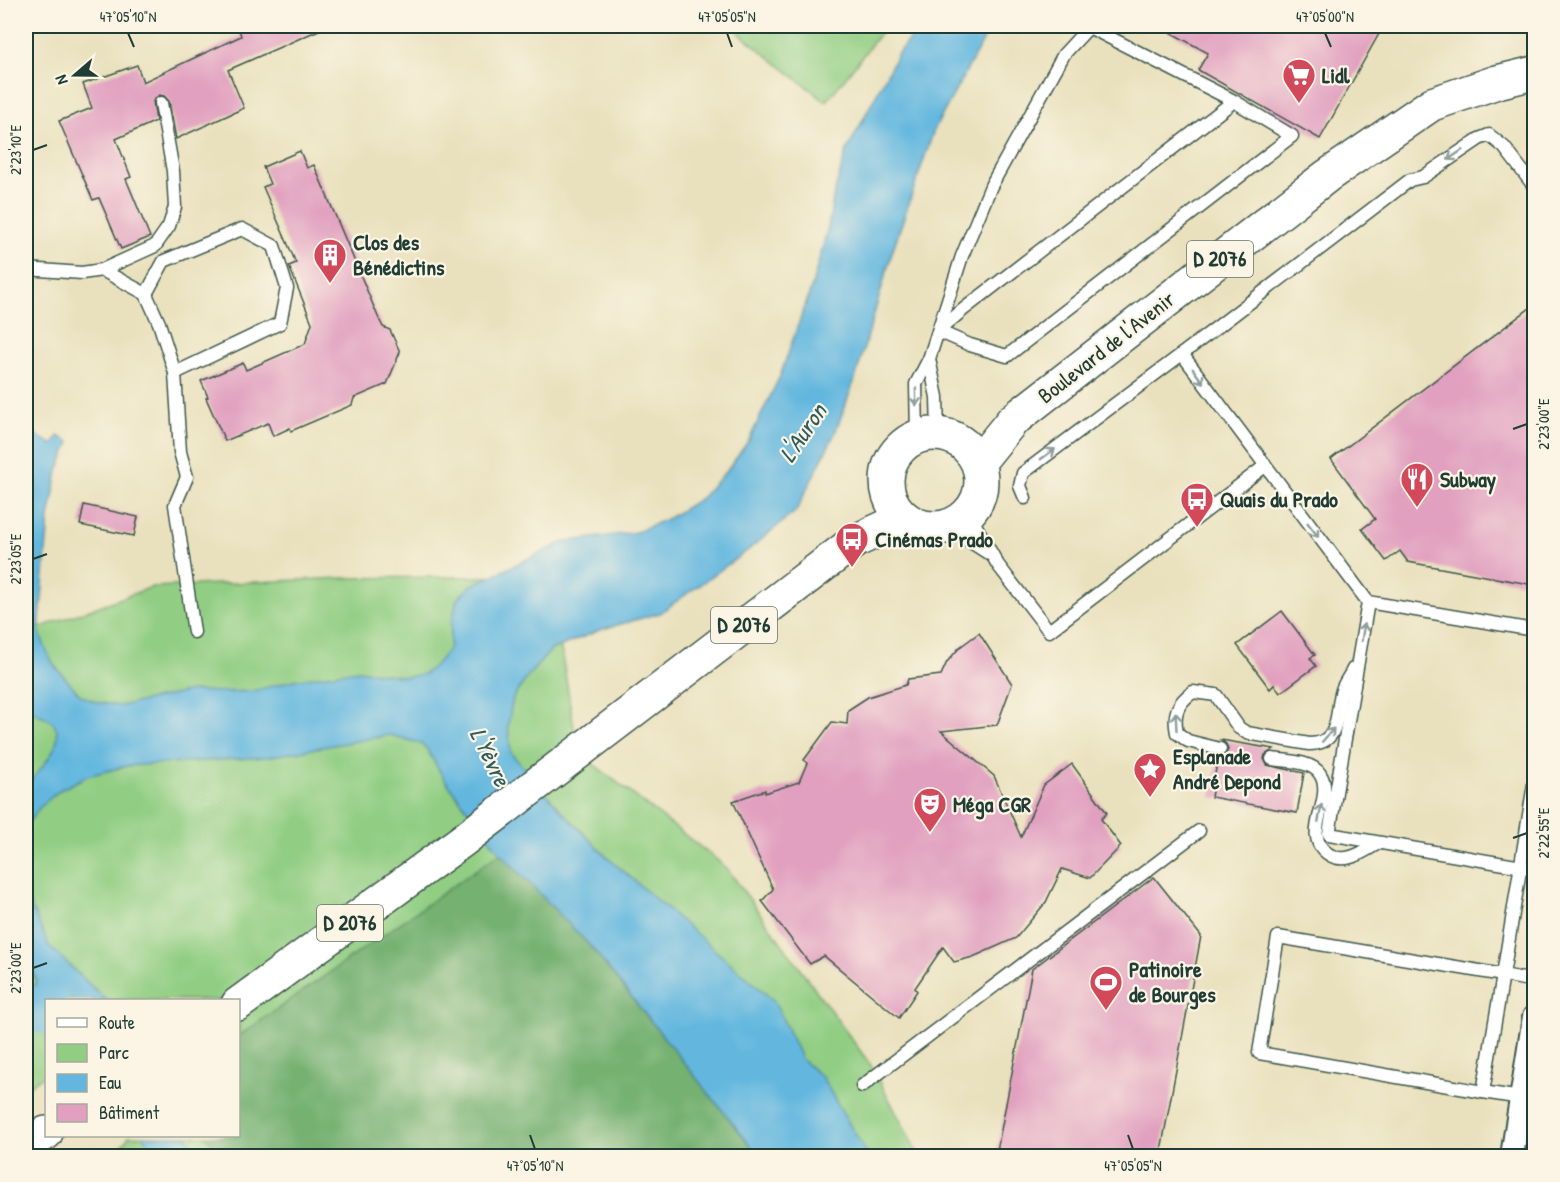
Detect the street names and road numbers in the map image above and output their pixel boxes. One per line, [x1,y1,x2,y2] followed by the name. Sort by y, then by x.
[1187,241,1253,277] road number: D 2076
[1031,284,1181,410] street label: Boulevard de l'Avenir
[711,607,777,643] road number: D 2076
[317,905,383,941] road number: D 2076

